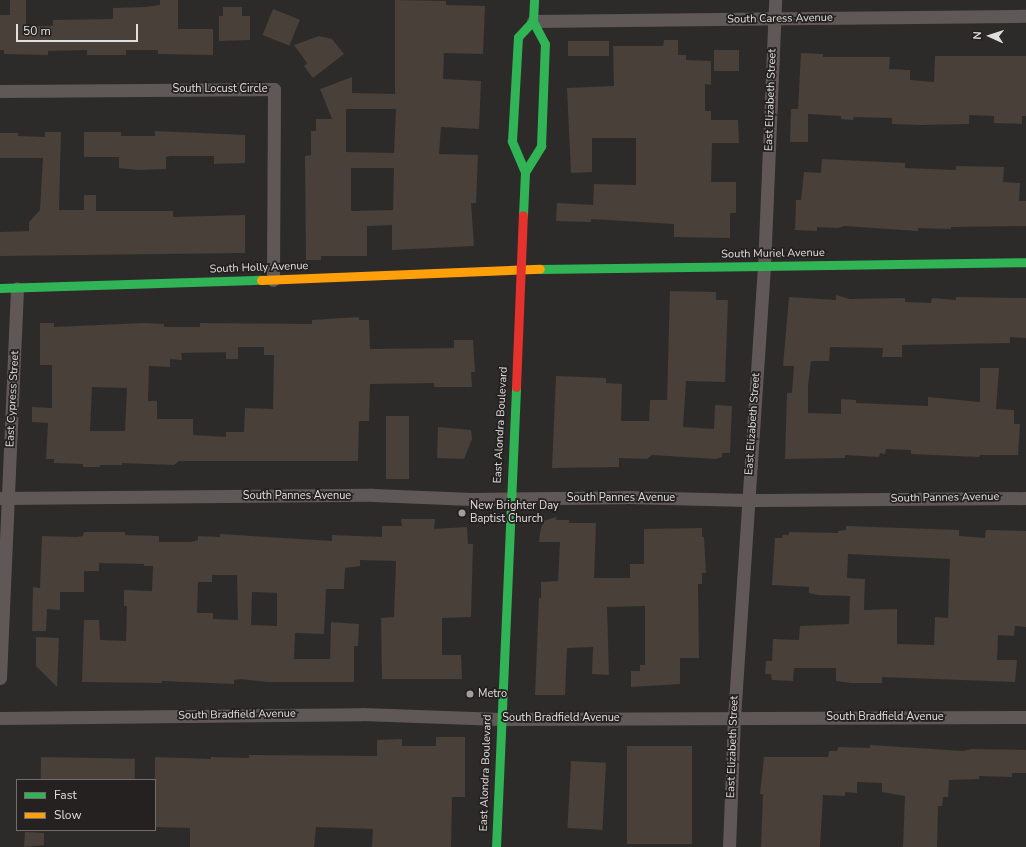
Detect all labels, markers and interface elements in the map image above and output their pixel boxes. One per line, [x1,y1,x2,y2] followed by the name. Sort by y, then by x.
[727,11,833,27] street label: South Caress Avenue
[18,16,140,42] scale bar
[970,16,1010,56] north arrow
[23,23,51,39] text: 50 m
[970,31,985,40] text: N
[763,49,779,151] street label: East Elizabeth Street
[172,82,268,96] street label: South Locust Circle
[721,246,825,262] street label: South Muriel Avenue
[209,260,309,276] street label: South Holly Avenue
[4,351,22,447] street label: East Cypress Street
[491,366,511,484] street label: East Alondra Boulevard
[743,372,763,476] street label: East Elizabeth Street
[243,489,351,503] street label: South Pannes Avenue
[891,490,999,506] street label: South Pannes Avenue
[567,491,675,505] street label: South Pannes Avenue
[470,500,559,526] place label: New Brighter Day Baptist Church
[457,508,467,518] marker: New Brighter Day Baptist Church
[478,687,507,701] place label: Metro
[465,689,475,699] marker: Metro
[725,696,741,798] street label: East Elizabeth Street
[178,707,296,723] street label: South Bradfield Avenue
[826,710,944,724] street label: South Bradfield Avenue
[502,711,620,725] street label: South Bradfield Avenue
[477,714,495,832] street label: East Alondra Boulevard
[16,779,156,831] legend
[54,787,77,803] text: Fast
[54,807,82,823] text: Slow

